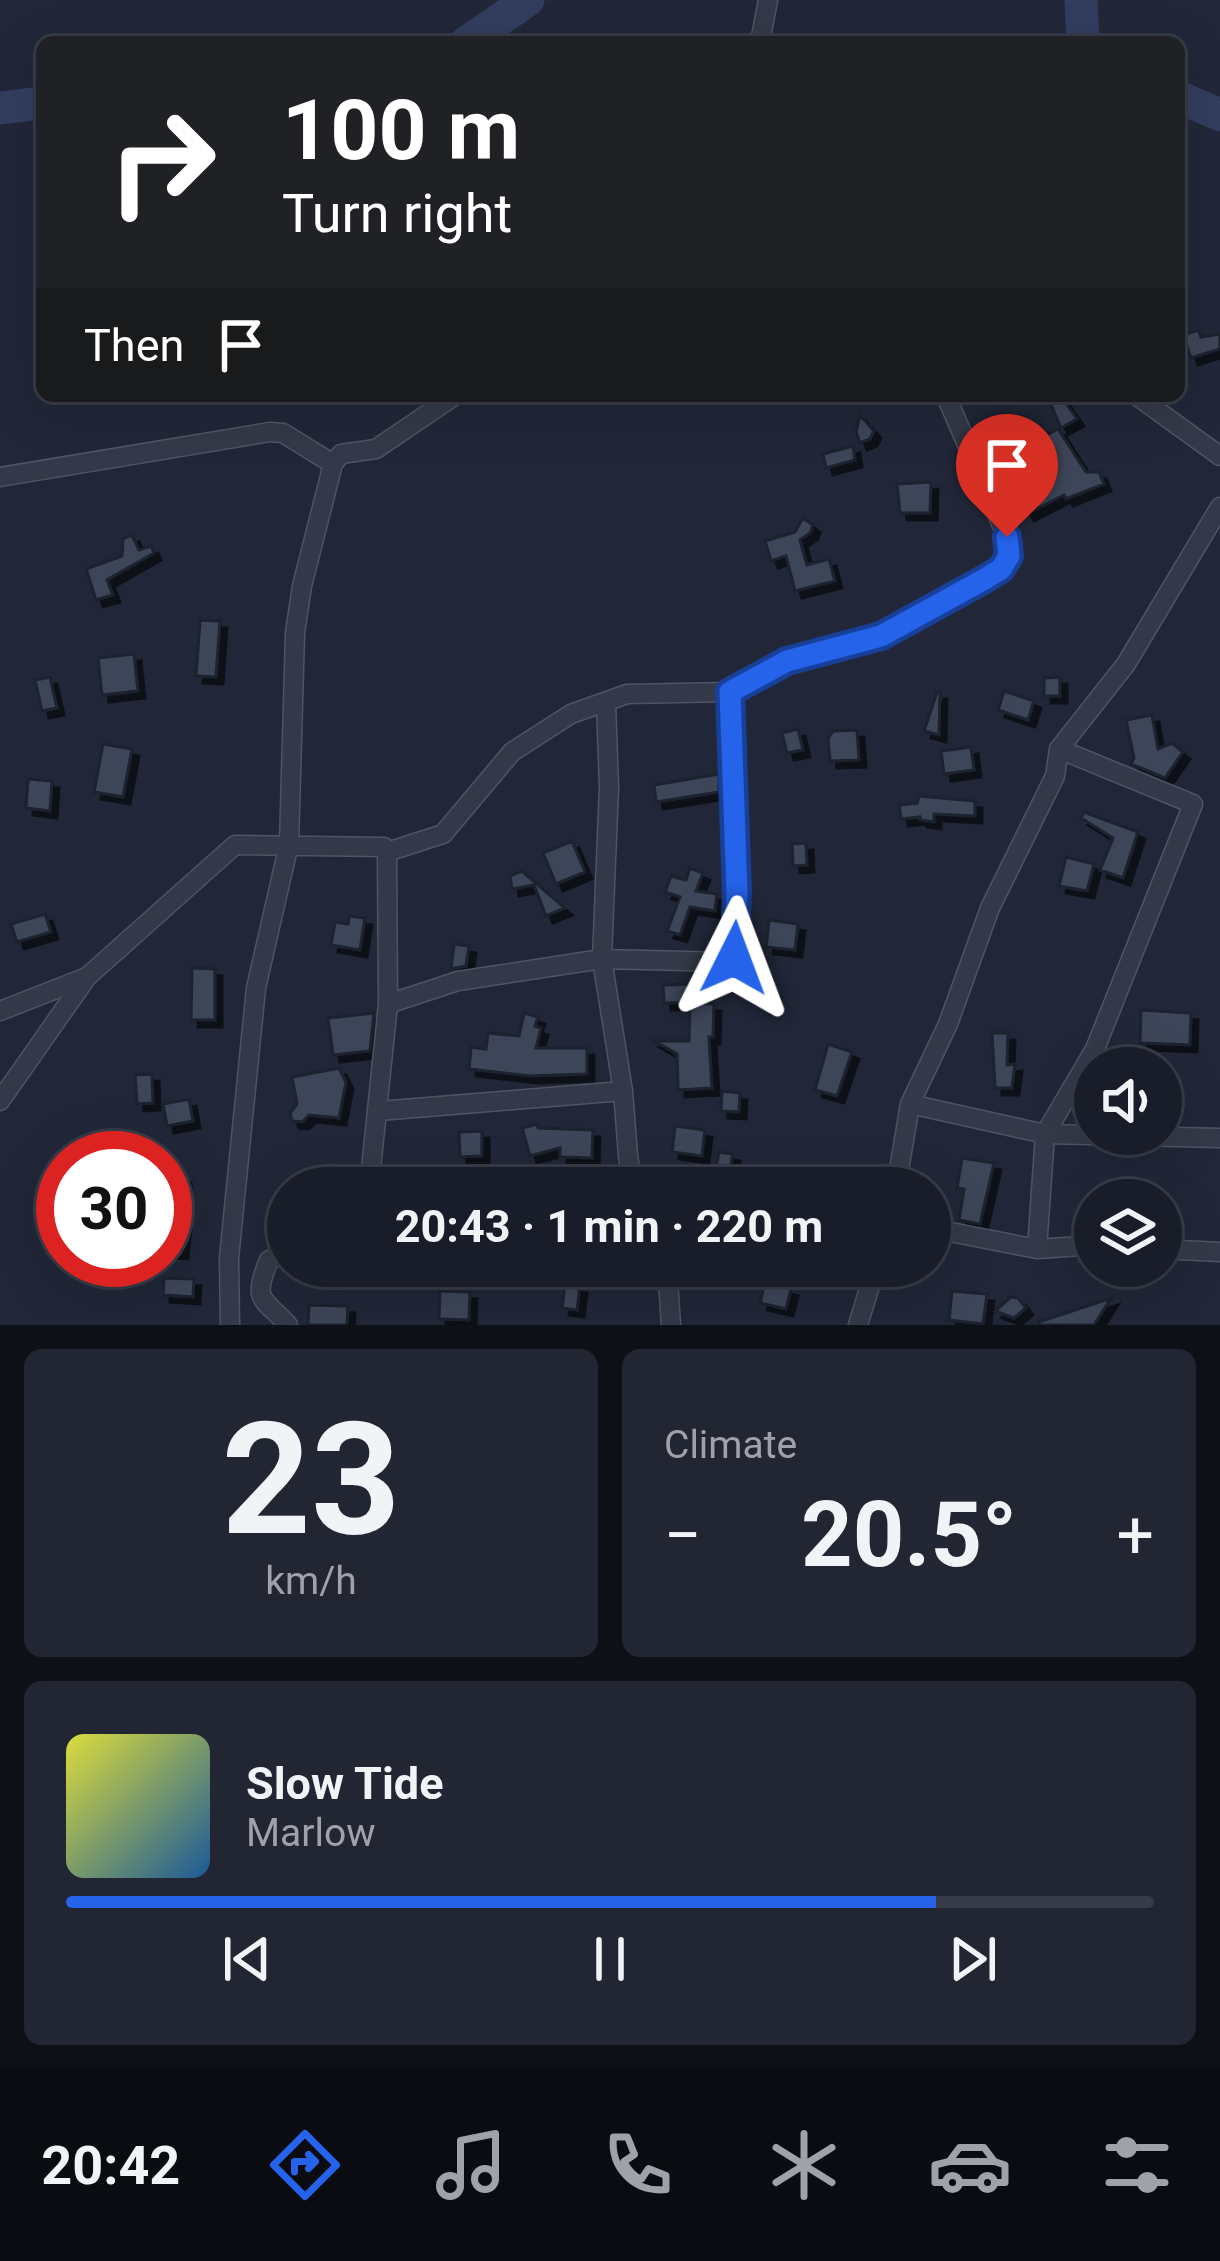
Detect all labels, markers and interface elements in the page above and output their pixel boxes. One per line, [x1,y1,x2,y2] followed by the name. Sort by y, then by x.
[282,81,520,180] text: 100 m
[84,84,240,240] icon: right
[282,182,512,245] text: Turn right
[208,312,274,378] icon: arrive
[84,319,184,372] text: Then
[956,414,1058,537] pin
[974,432,1040,498] icon: arrive
[671,895,797,1021] position arrow
[1074,1047,1182,1287] map controls
[1074,1047,1182,1155] button: sound
[36,1131,192,1287] speed limit sign: 30
[1074,1179,1182,1287] button: layers
[395,1200,823,1253] text: 20:43 · 1 min · 220 m
[221,1388,401,1571] text: 23
[664,1422,797,1468] text: Climate
[801,1483,1017,1588] text: 20.5°
[664,1497,702,1574] text: −
[1117,1497,1154,1574] text: +
[265,1558,357,1604] text: km/h
[246,1757,444,1810] text: Slow Tide
[246,1810,376,1856] text: Marlow
[214,1926,280,1992] icon: previous
[577,1926,643,1992] icon: pause
[940,1926,1006,1992] icon: next
[263,2123,347,2207] icon: directions
[429,2123,513,2207] icon: music
[596,2123,680,2207] icon: phone
[762,2123,846,2207] icon: climate
[928,2123,1012,2207] icon: car
[1095,2123,1179,2207] icon: filters
[41,2134,180,2197] text: 20:42

